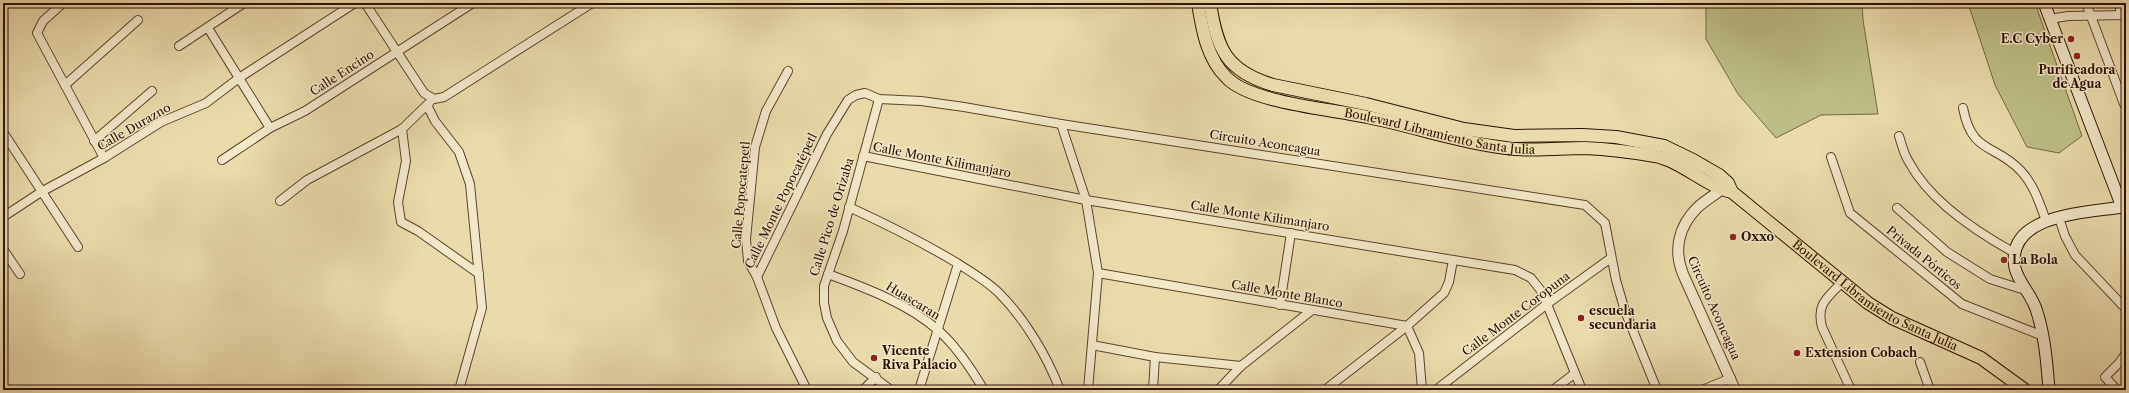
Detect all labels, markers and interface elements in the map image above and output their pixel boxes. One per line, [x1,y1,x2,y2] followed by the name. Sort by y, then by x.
[2001,31,2063,46] place label: E.C Cyber
[2066,34,2076,44] marker: E.C Cyber
[307,46,377,99] street label: Calle Encino
[2072,51,2082,61] marker: Purificadora de Agua
[2038,62,2117,91] place label: Purificadora de Agua
[94,100,173,154] street label: Calle Durazno
[1343,105,1536,157] street label: Boulevard Libramiento Santa Julia
[1209,126,1322,159] street label: Circuito Aconcagua
[741,130,820,271] street label: Calle Monte Popocatépetl
[872,139,1013,180] street label: Calle Monte Kilimanjaro
[728,140,753,249] street label: Calle Popocatepetl
[806,155,857,278] street label: Calle Pico de Orizaba
[1189,197,1331,234] street label: Calle Monte Kilimanjaro
[1884,223,1965,293] street label: Privada Pórticos
[1741,229,1775,244] place label: Oxxo
[1728,232,1738,242] marker: Oxxo
[1790,236,1961,354] street label: Boulevard Libramiento Santa Julia
[2012,252,2059,267] place label: La Bola
[1685,254,1744,363] street label: Circuito Aconcagua
[1999,255,2009,265] marker: La Bola
[1459,268,1573,359] street label: Calle Monte Coropuna
[1230,276,1344,311] street label: Calle Monte Blanco
[883,279,943,323] street label: Huascaran
[1589,303,1658,332] place label: escuela secundaria
[1576,313,1586,323] marker: escuela secundaria
[881,343,957,372] place label: Vicente Riva Palacio
[1805,345,1918,360] place label: Extension Cobach
[1792,348,1802,358] marker: Extension Cobach
[869,353,879,363] marker: Vicente Riva Palacio

